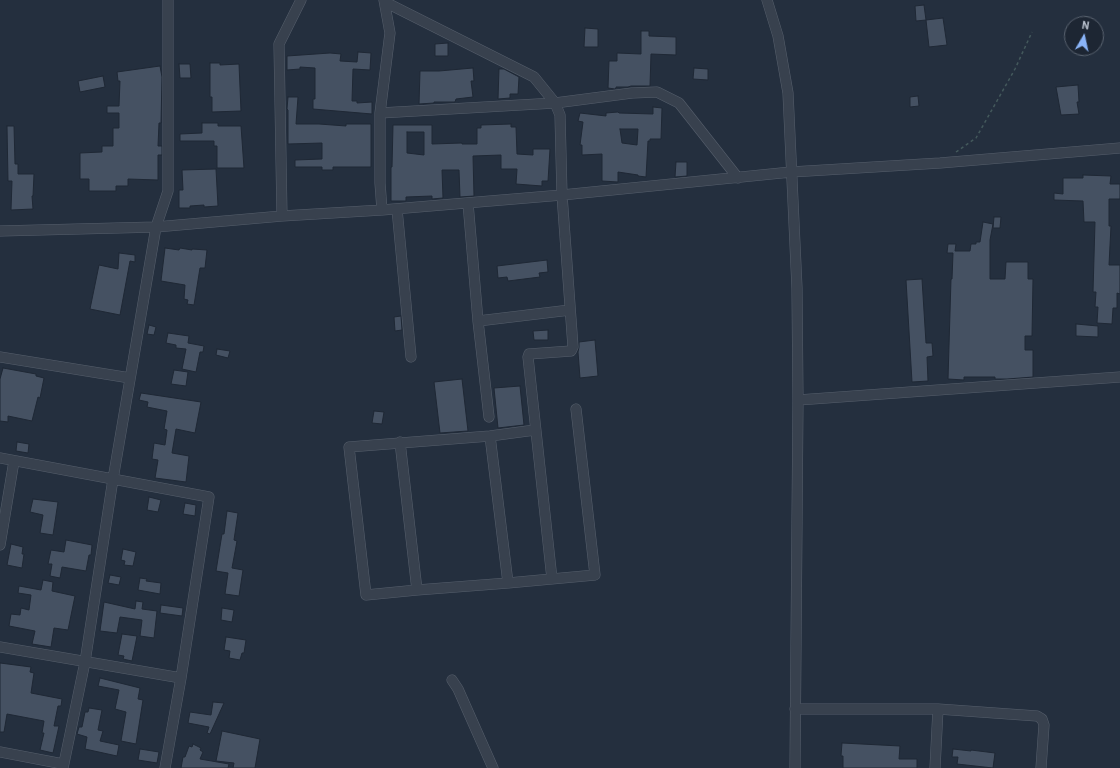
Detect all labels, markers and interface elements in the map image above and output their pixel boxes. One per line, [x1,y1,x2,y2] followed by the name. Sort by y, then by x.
[1064,16,1104,56] north arrow
[1081,18,1090,32] text: N

